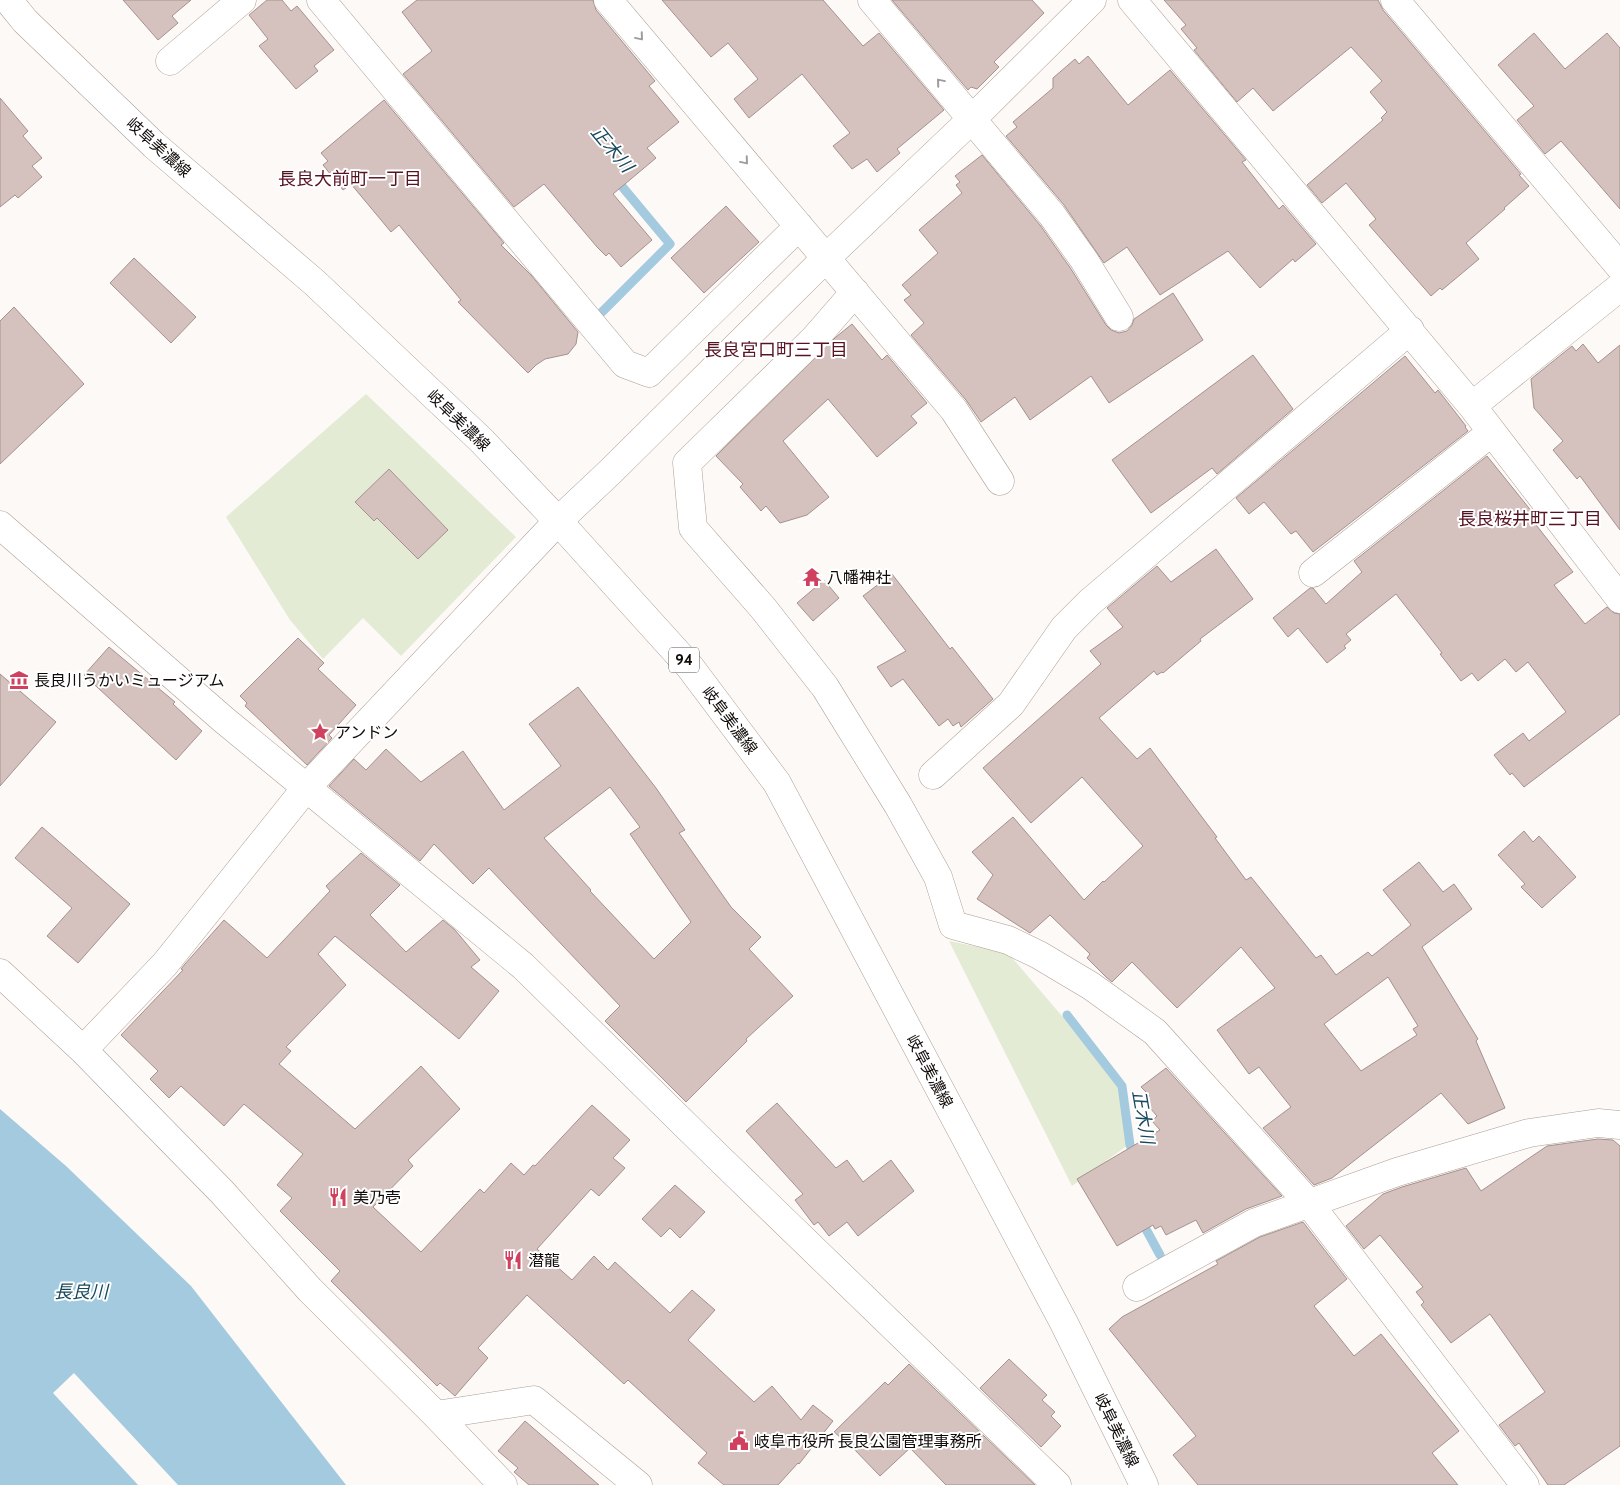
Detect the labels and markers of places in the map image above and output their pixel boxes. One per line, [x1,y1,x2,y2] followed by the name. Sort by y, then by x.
[801,566,823,588] temple icon: 八幡神社
[827,568,891,587] place label: 八幡神社
[8,669,30,691] museum icon: 長良川うかいミュージアム
[34,671,225,690] place label: 長良川うかいミュージアム
[309,721,331,743] place icon: アンドン
[335,723,398,742] place label: アンドン
[327,1186,349,1208] restaurant icon: 美乃壱
[353,1188,401,1207] place label: 美乃壱
[502,1249,524,1271] restaurant icon: 潜龍
[528,1251,560,1270] place label: 潜龍
[728,1430,750,1452] public building icon: 岐阜市役所 長良公園管理事務所
[754,1432,982,1451] place label: 岐阜市役所 長良公園管理事務所

